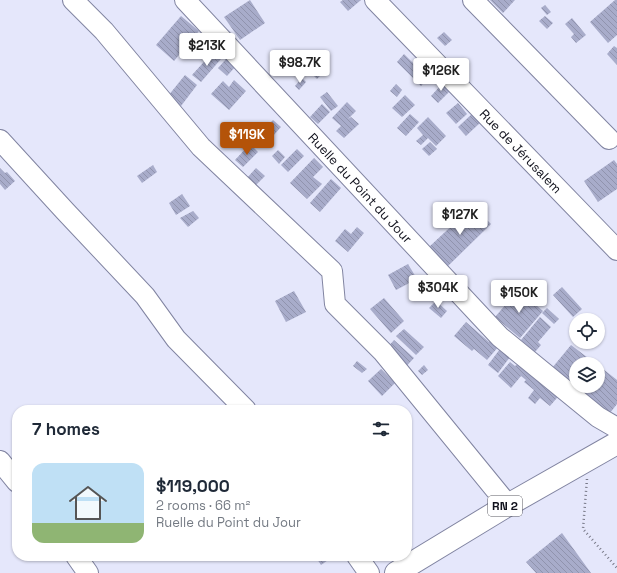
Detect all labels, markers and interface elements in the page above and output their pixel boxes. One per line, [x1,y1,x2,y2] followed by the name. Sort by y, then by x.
[179,33,235,67] pin: $213K
[188,37,226,54] text: $213K
[267,50,333,84] pin: $98.7K
[279,54,321,71] text: $98.7K
[413,58,469,92] pin: $126K
[422,62,460,79] text: $126K
[476,105,565,197] street label: Rue de Jérusalem
[219,122,275,156] pin: $119K
[229,126,265,143] text: $119K
[304,129,416,247] street label: Ruelle du Point du Jour
[432,202,488,236] pin: $127K
[442,206,478,223] text: $127K
[410,275,466,309] pin: $304K
[418,279,458,296] text: $304K
[491,280,547,314] pin: $150K
[500,284,538,301] text: $150K
[569,313,605,393] map controls
[569,313,605,349] button: locate
[569,357,605,393] button: layers
[32,418,100,440] text: 7 homes
[370,418,392,440] icon: filters
[156,475,230,497] text: $119,000
[64,479,112,527] icon: home
[488,496,522,516] road number: RN 2
[156,497,250,514] text: 2 rooms · 66 m²
[156,514,301,531] text: Ruelle du Point du Jour

